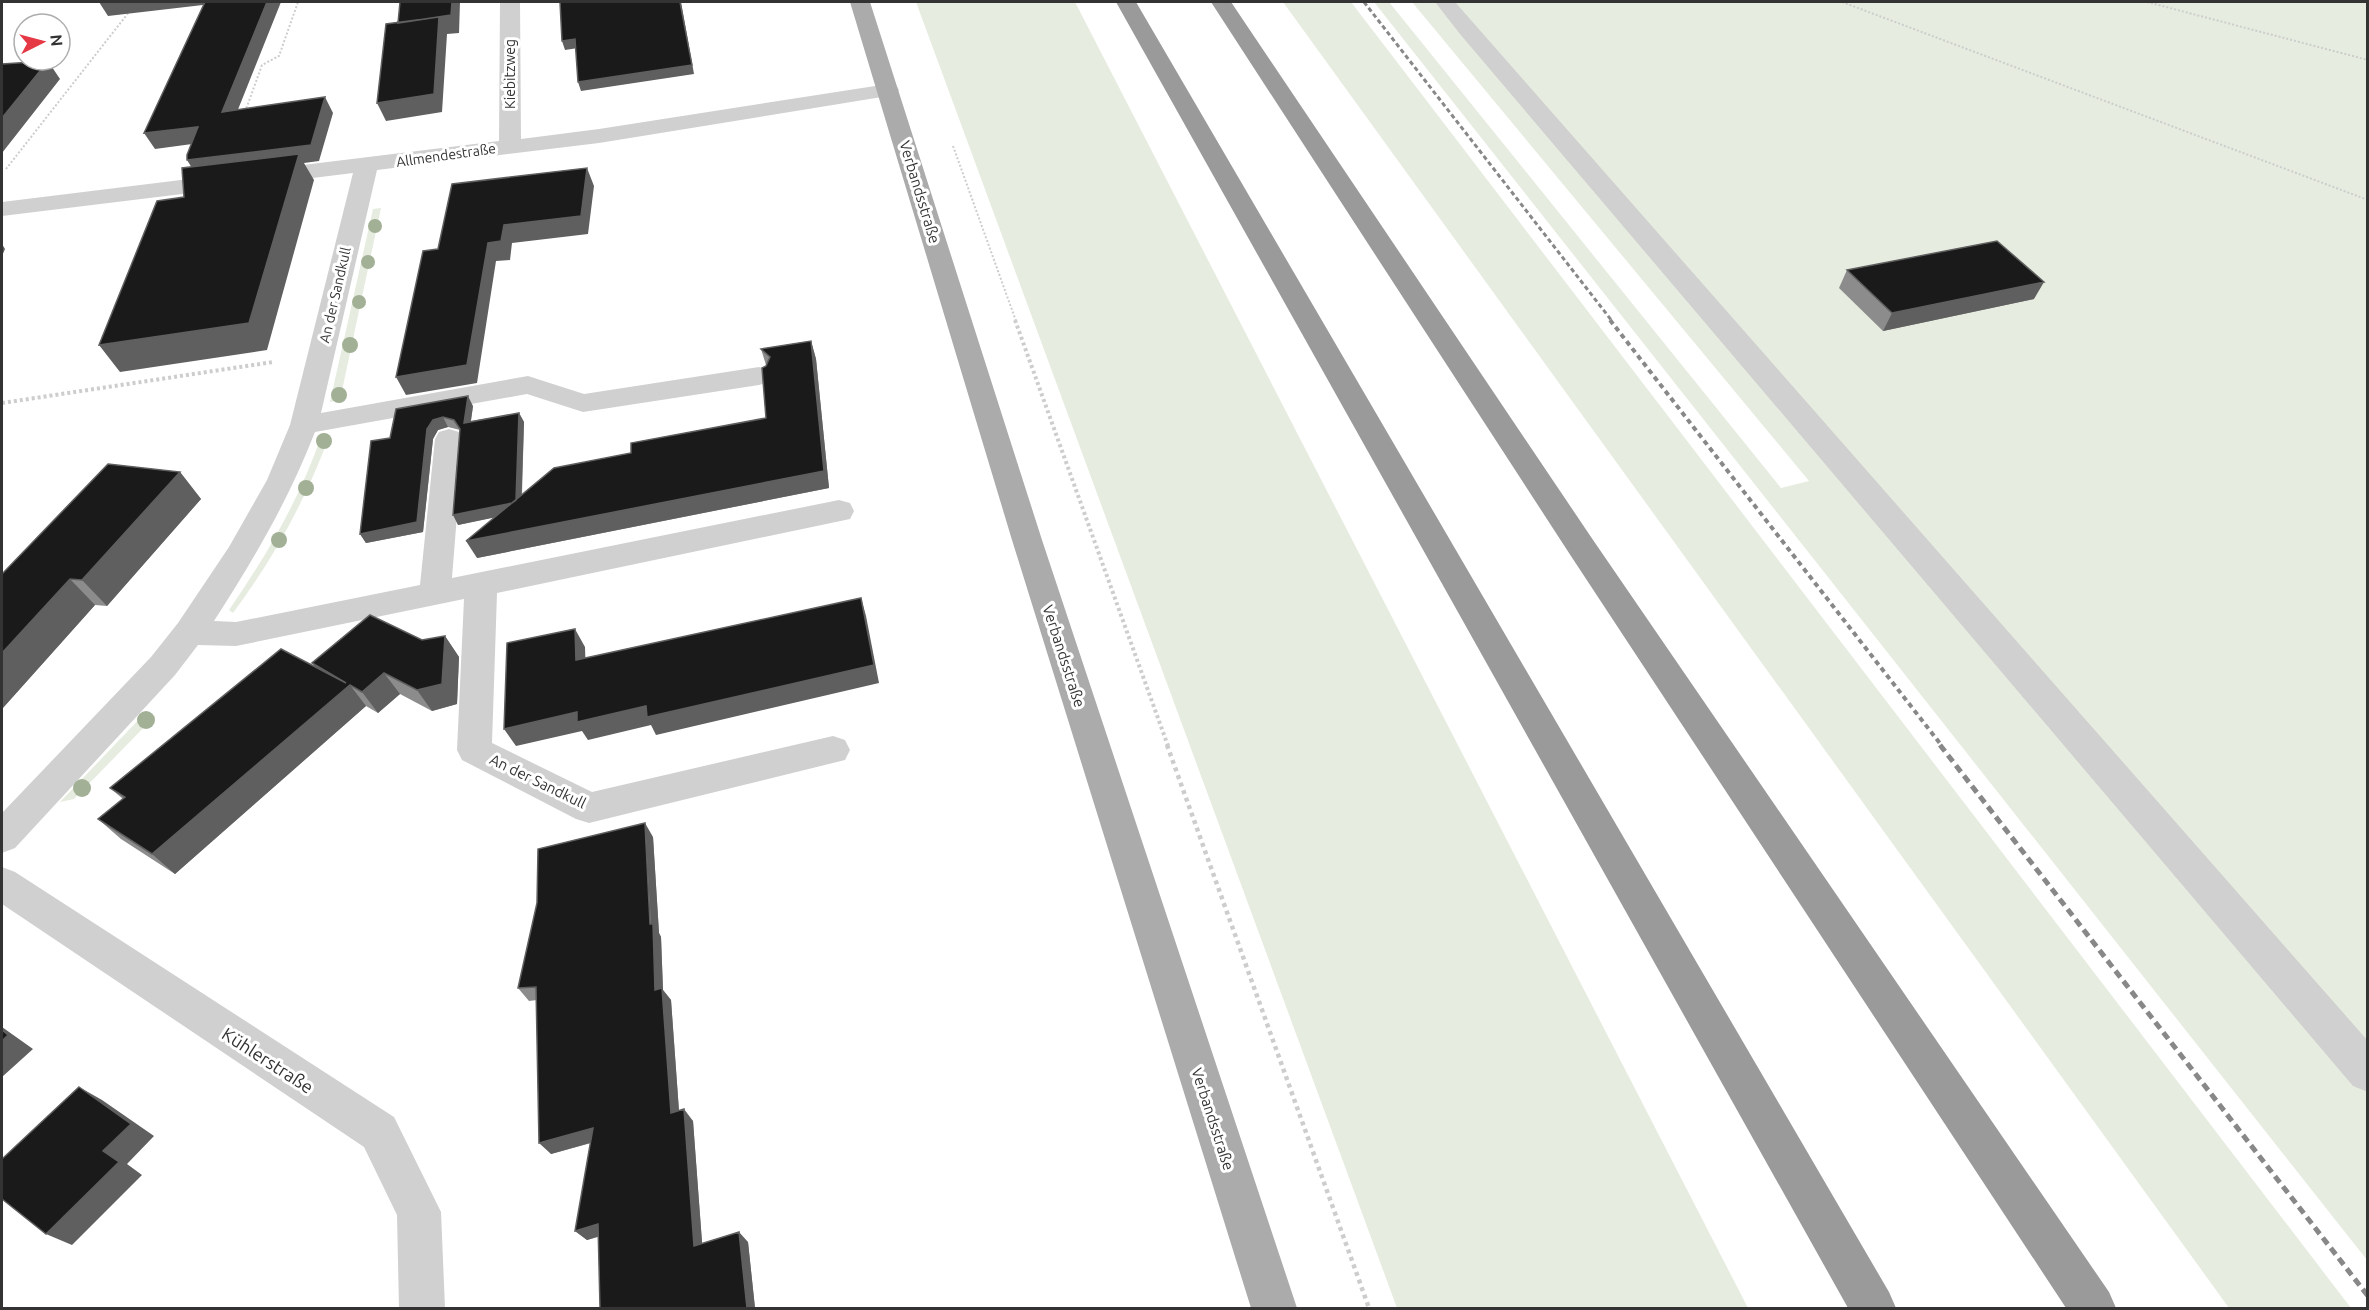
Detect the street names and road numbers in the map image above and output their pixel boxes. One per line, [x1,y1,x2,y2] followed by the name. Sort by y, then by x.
[502,39,518,109] street label: Kiebitzweg
[896,139,944,245] street label: Verbandsstraße
[395,140,497,170] street label: Allmendestraße
[316,245,354,344] street label: An der Sandkull
[1039,603,1089,709] street label: Verbandsstraße
[487,750,589,812] street label: An der Sandkull
[219,1023,317,1097] street label: Kühlerstraße
[1188,1066,1238,1172] street label: Verbandsstraße

